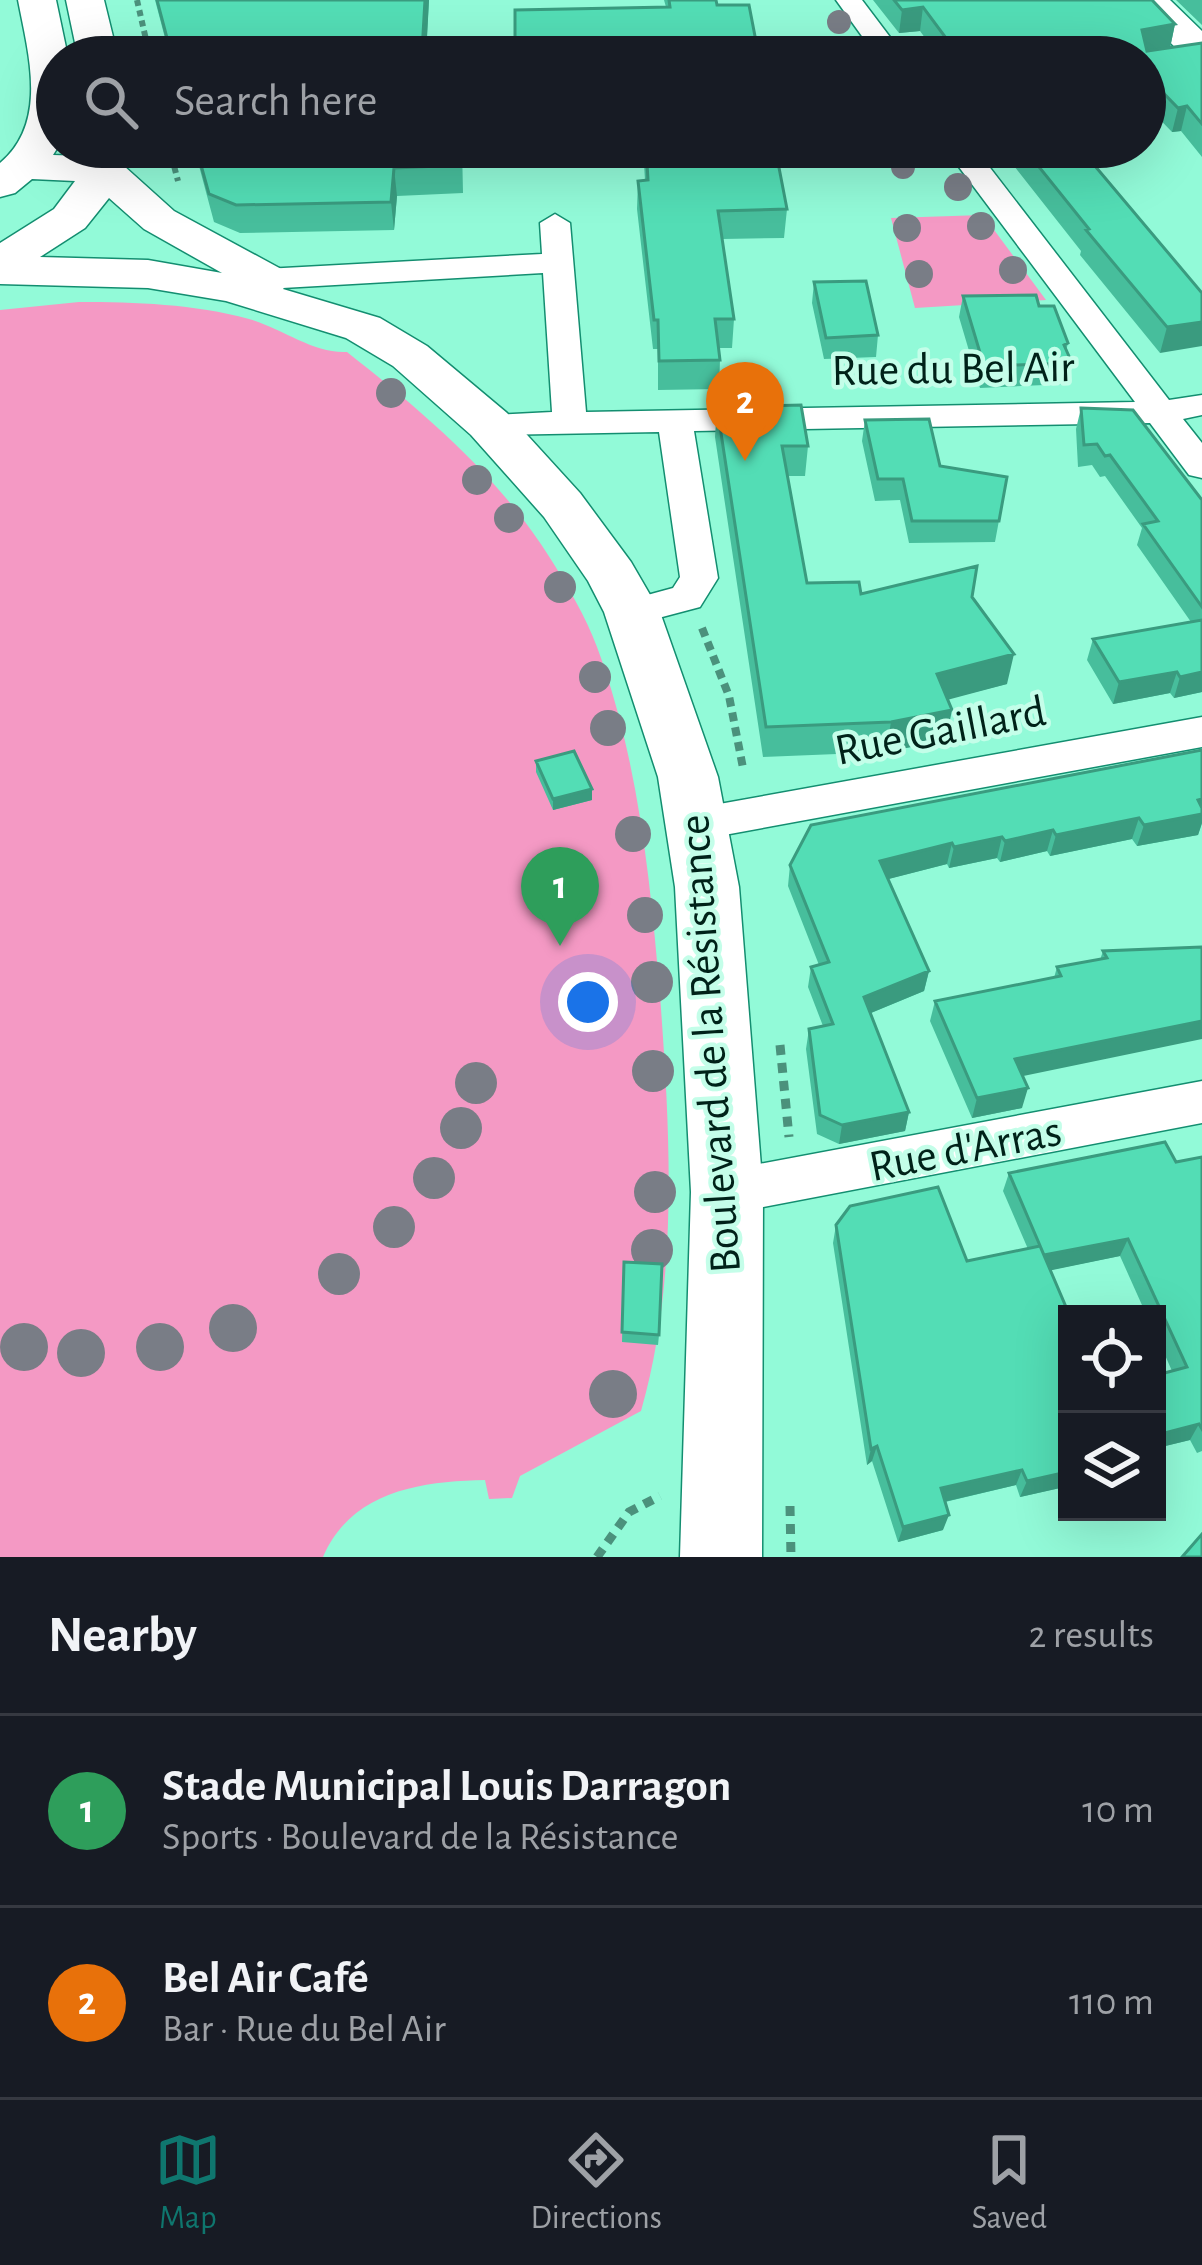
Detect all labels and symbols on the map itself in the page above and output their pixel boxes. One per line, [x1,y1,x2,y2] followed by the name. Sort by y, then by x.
[831,345,1076,394] street label: Rue du Bel Air
[706,362,784,461] pin: 2
[831,689,1050,774] street label: Rue Gaillard
[672,813,749,1275] street label: Boulevard de la Résistance
[521,847,599,946] pin: 1
[558,972,618,1032] your location
[866,1109,1065,1190] street label: Rue d'Arras

